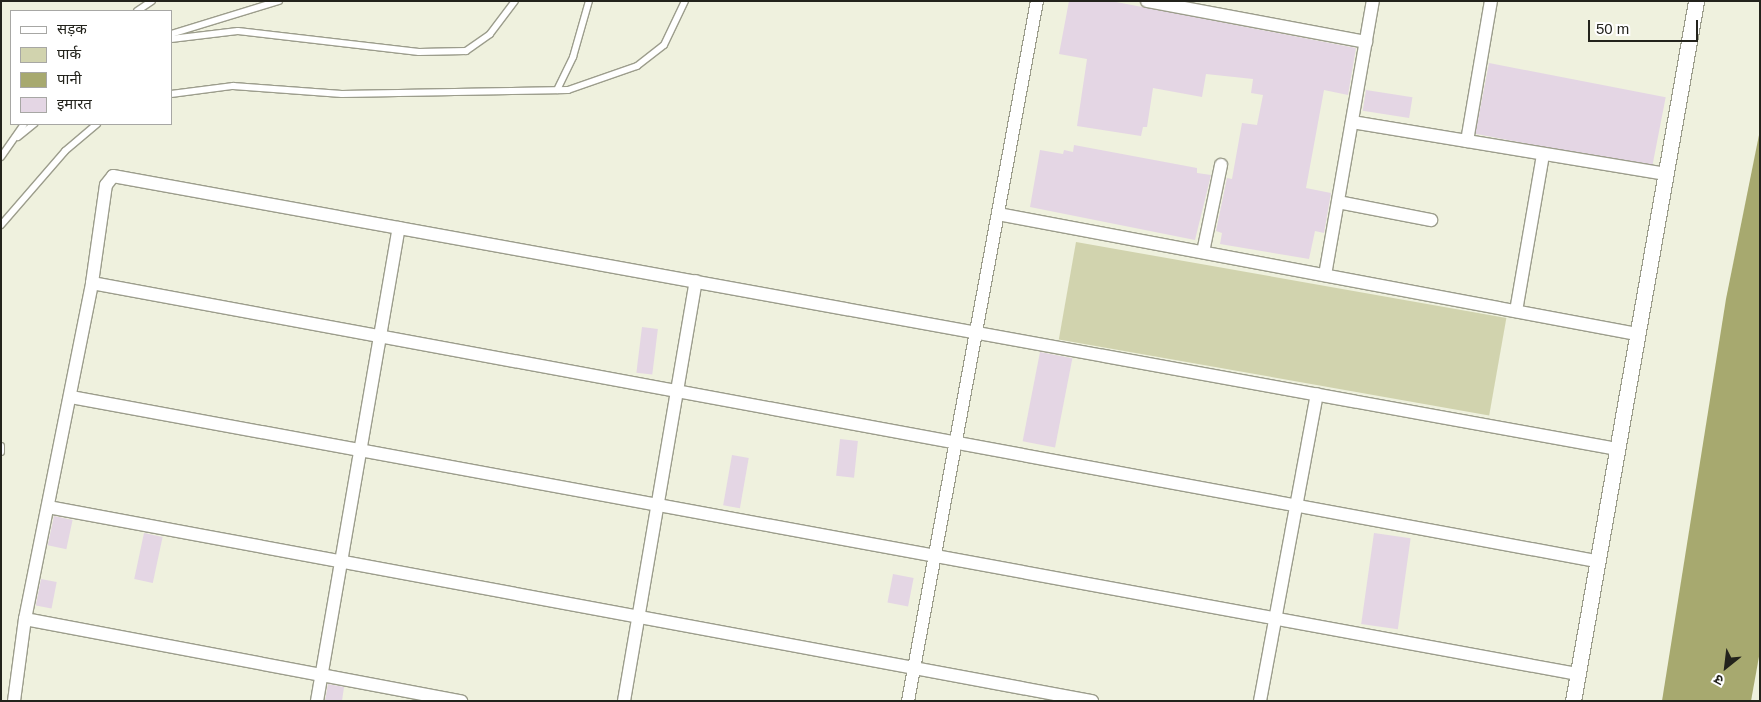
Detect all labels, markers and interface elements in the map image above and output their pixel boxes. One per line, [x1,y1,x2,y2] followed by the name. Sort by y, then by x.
[10,10,172,125] legend
[1591,10,1701,42] scale bar
[57,20,87,37] text: सड़क
[1596,20,1629,37] text: 50 m
[57,45,81,62] text: पार्क
[57,70,82,87] text: पानी
[57,95,92,112] text: इमारत
[1701,642,1751,692] north arrow
[1711,671,1726,689] text: उ

